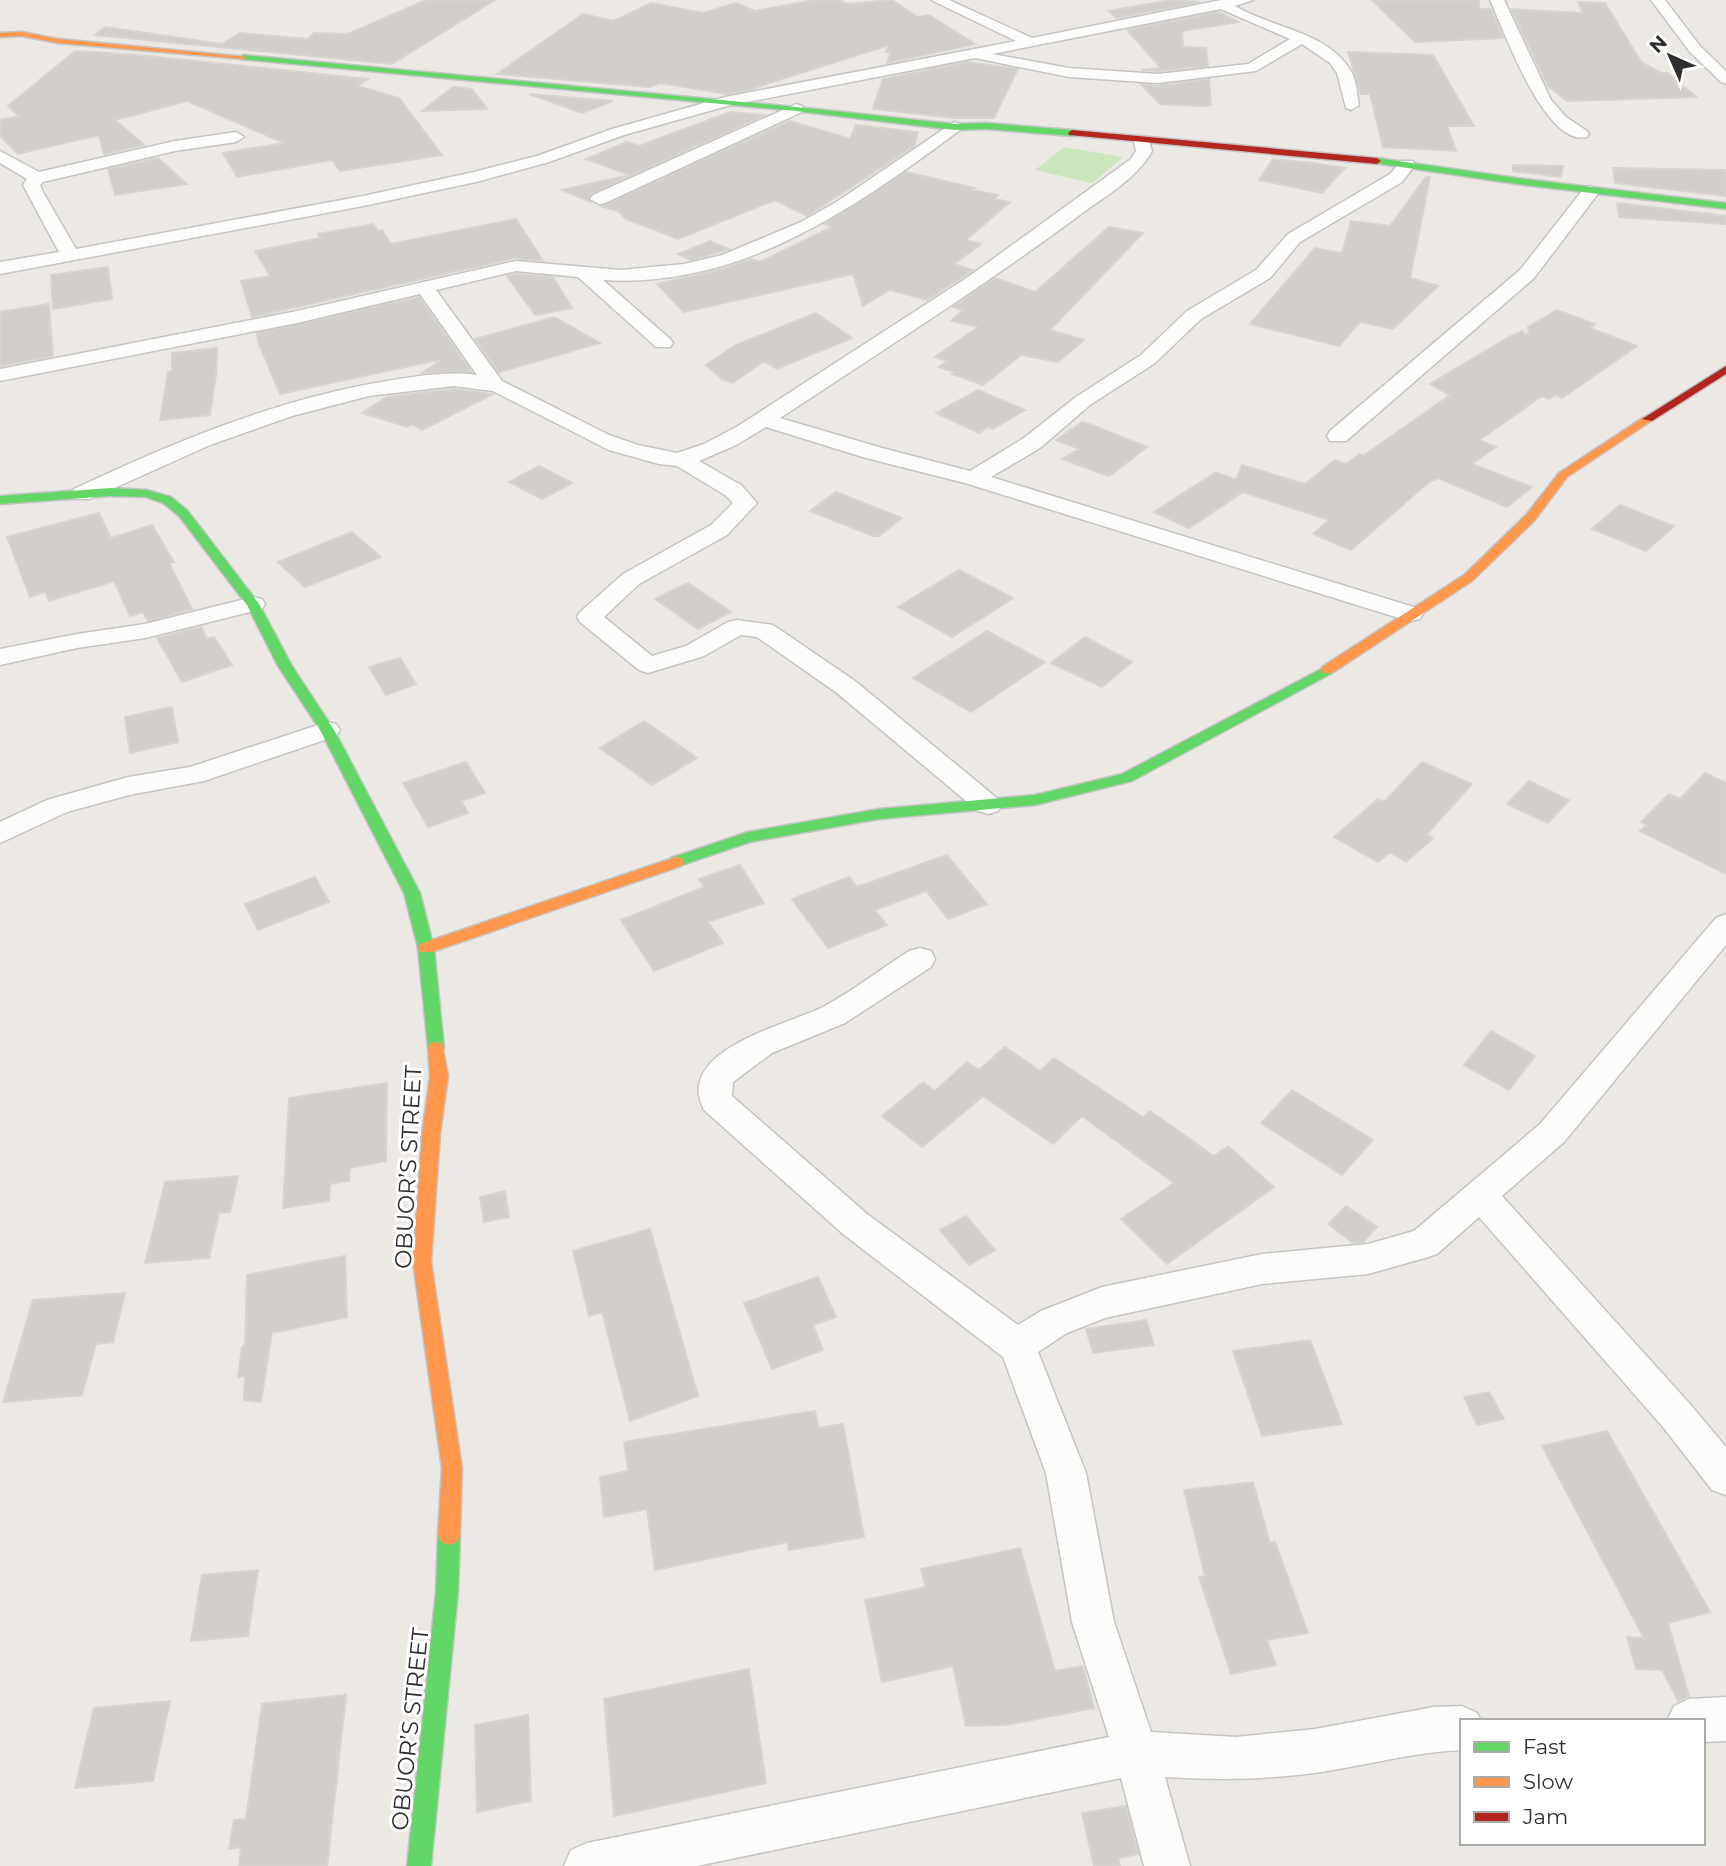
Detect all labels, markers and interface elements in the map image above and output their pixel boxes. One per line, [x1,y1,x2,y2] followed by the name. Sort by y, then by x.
[1635,21,1705,91] north arrow
[1645,31,1672,58] text: N
[389,1064,427,1269] street label: OBUOR’S STREET
[385,1625,435,1832] street label: OBUOR’S STREET
[1460,1719,1705,1845] legend
[1523,1734,1567,1759] text: Fast
[1523,1769,1573,1794] text: Slow
[1522,1804,1568,1829] text: Jam

